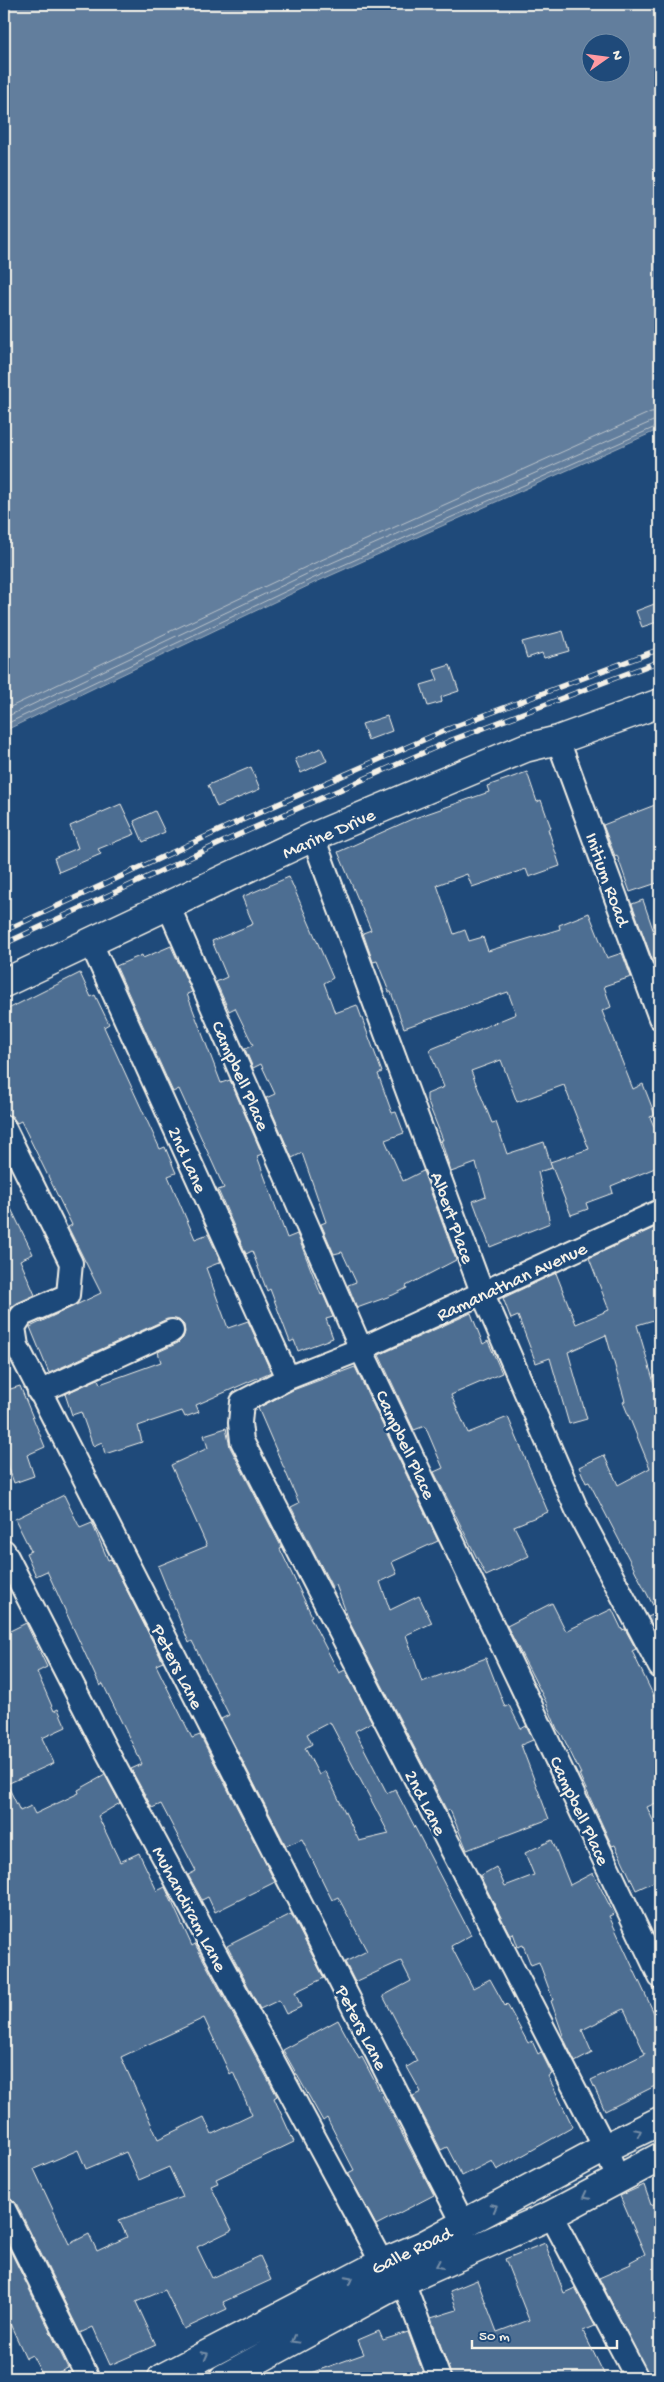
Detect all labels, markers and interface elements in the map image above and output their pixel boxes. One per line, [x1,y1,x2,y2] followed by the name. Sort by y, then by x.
[582,32,632,82] north arrow
[607,49,626,62] text: N
[279,804,380,866] street label: Marine Drive
[578,830,634,932] street label: Initium Road
[204,1018,273,1135] street label: Campbell Place
[161,1124,211,1197] street label: 2nd Lane
[424,1169,478,1267] street label: Albert Place
[434,1238,592,1328] street label: Ramanathan Avenue
[368,1387,439,1504] street label: Campbell Place
[144,1620,207,1714] street label: Peters Lane
[542,1753,613,1870] street label: Campbell Place
[398,1767,450,1840] street label: 2nd Lane
[145,1843,231,1976] street label: Muhandiram Lane
[328,1981,391,2075] street label: Peters Lane
[633,2128,642,2138] one-way arrow
[582,2190,591,2200] one-way arrow
[489,2203,498,2213] one-way arrow
[369,2222,458,2281] street label: Galle Road
[435,2258,444,2269] one-way arrow
[344,2276,353,2286] one-way arrow
[472,2317,616,2349] scale bar
[479,2328,510,2346] text: 50 m
[291,2334,300,2344] one-way arrow
[200,2351,209,2361] one-way arrow

